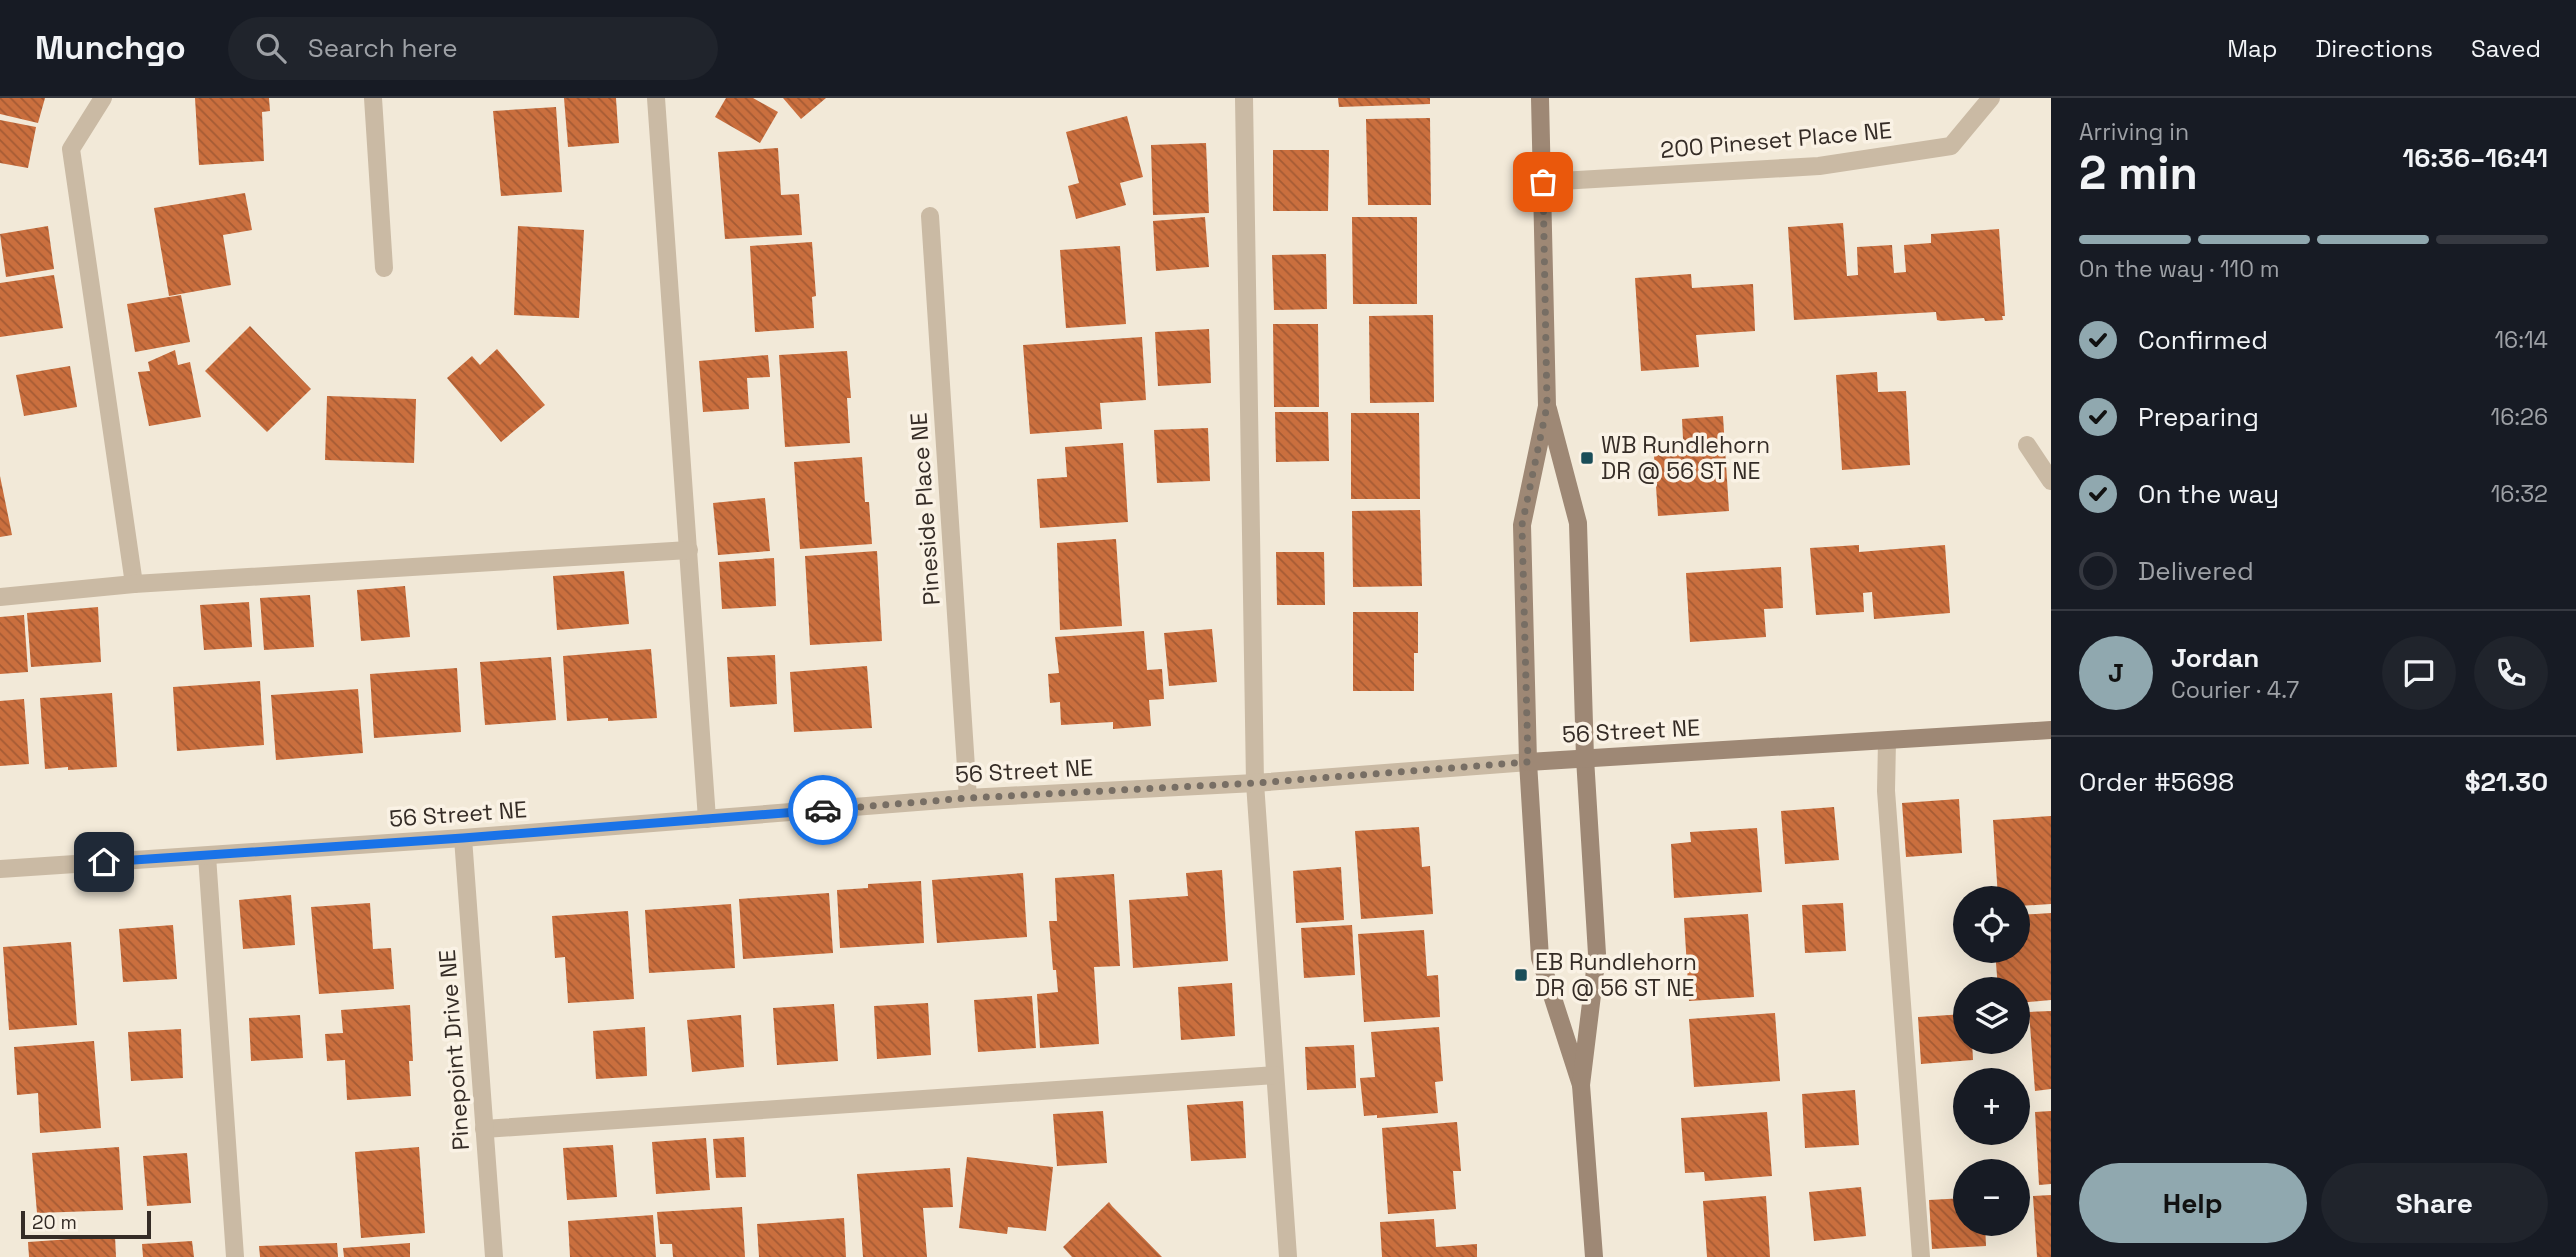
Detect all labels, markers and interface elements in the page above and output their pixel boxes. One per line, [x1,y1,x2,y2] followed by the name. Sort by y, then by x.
[228,17,718,80] search box
[35,27,186,69] text: Munchgo
[252,29,290,67] icon: search
[308,31,458,65] text: Search here
[2227,33,2277,64] text: Map
[2315,33,2433,64] text: Directions
[2471,33,2541,64] text: Saved
[1659,115,1893,165] street label: 200 Pineset Place NE
[2079,117,2189,147] text: Arriving in
[2403,141,2548,175] text: 16:36–16:41
[2079,144,2198,202] text: 2 min
[1513,152,1573,212] pin
[1524,163,1562,201] icon: bag
[2079,254,2280,284] text: On the way · 110 m
[2079,321,2117,359] icon: check
[2138,323,2268,357] text: Confirmed
[2495,325,2548,355] text: 16:14
[2079,398,2117,436] icon: check
[2138,400,2259,434] text: Preparing
[2491,402,2548,432] text: 16:26
[903,412,947,606] street label: Pineside Place NE
[1601,430,1770,486] place label: WB Rundlehorn DR @ 56 ST NE
[1579,450,1595,466] marker: WB Rundlehorn DR @ 56 ST NE
[2079,475,2117,513] icon: check
[2138,477,2279,511] text: On the way
[2491,479,2548,509] text: 16:32
[2138,554,2254,588] text: Delivered
[2382,636,2456,710] button: chat
[2474,636,2548,710] button: phone
[2171,641,2259,675] text: Jordan
[2108,656,2124,690] text: J
[2171,675,2299,705] text: Courier · 4.7
[1561,712,1701,750] street label: 56 Street NE
[954,752,1094,790] street label: 56 Street NE
[2079,765,2234,799] text: Order #5698
[2465,765,2548,799] text: $21.30
[788,775,858,845] courier
[804,791,842,829] icon: car
[388,794,528,834] street label: 56 Street NE
[74,832,134,892] pin
[85,843,123,881] icon: home
[1953,886,2030,1236] map controls
[1953,886,2030,963] button: locate
[1535,947,1697,1003] place label: EB Rundlehorn DR @ 56 ST NE
[432,949,476,1151] street label: Pinepoint Drive NE
[1513,967,1529,983] marker: EB Rundlehorn DR @ 56 ST NE
[1953,977,2030,1054] button: layers
[1953,1068,2030,1145] button: +
[1953,1159,2030,1236] button: −
[2079,1163,2307,1243] button: Help
[2321,1163,2548,1243] button: Share
[21,1208,150,1240] scale bar
[32,1210,77,1235] text: 20 m

